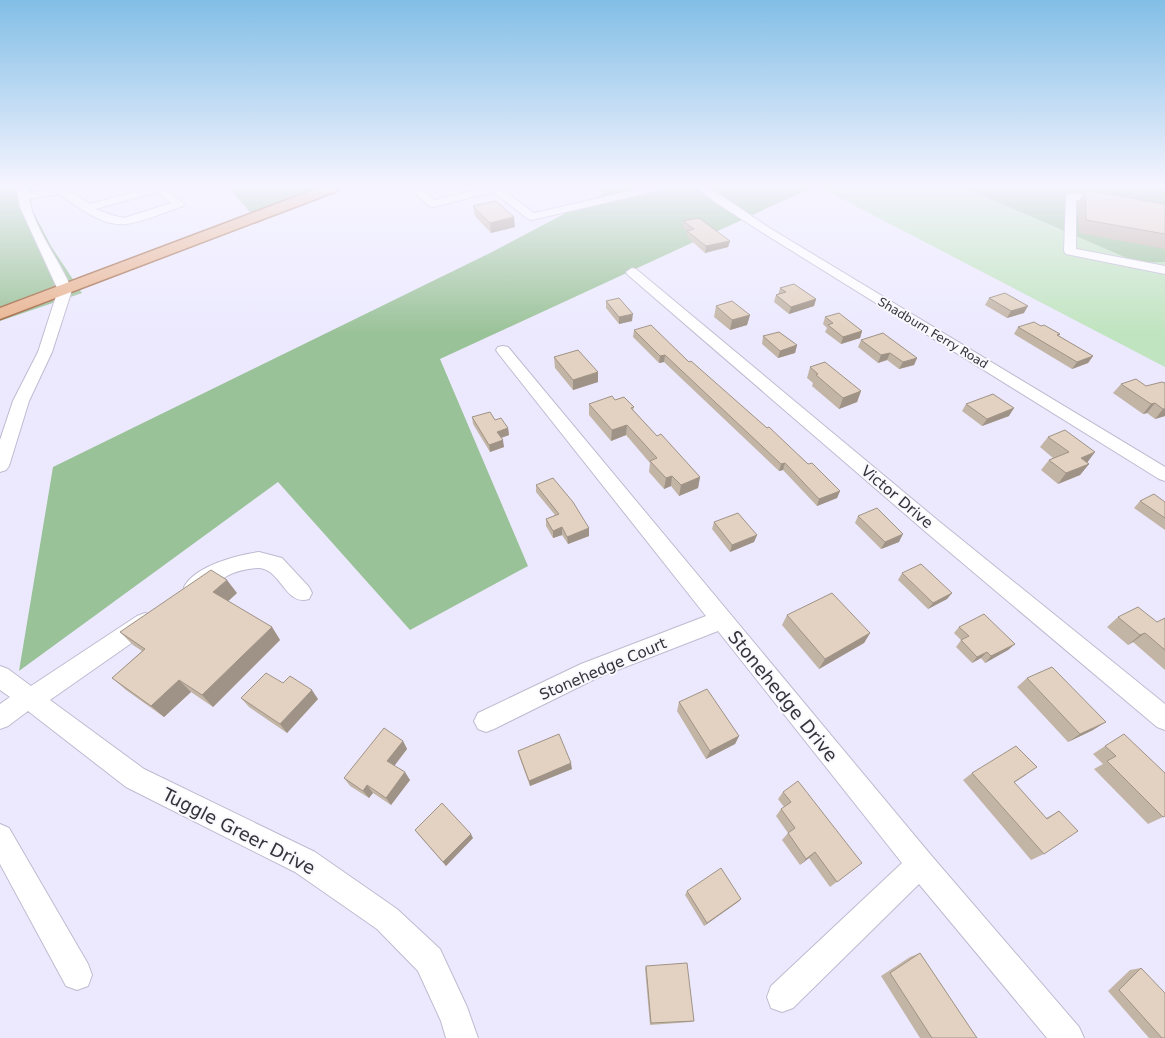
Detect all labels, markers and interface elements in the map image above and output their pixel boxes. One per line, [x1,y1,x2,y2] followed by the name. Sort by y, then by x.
[875,295,991,371] street label: Shadburn Ferry Road
[857,462,937,532] street label: Victor Drive
[724,626,842,766] street label: Stonehedge Drive
[537,634,669,704] street label: Stonehedge Court
[158,783,319,879] street label: Tuggle Greer Drive

